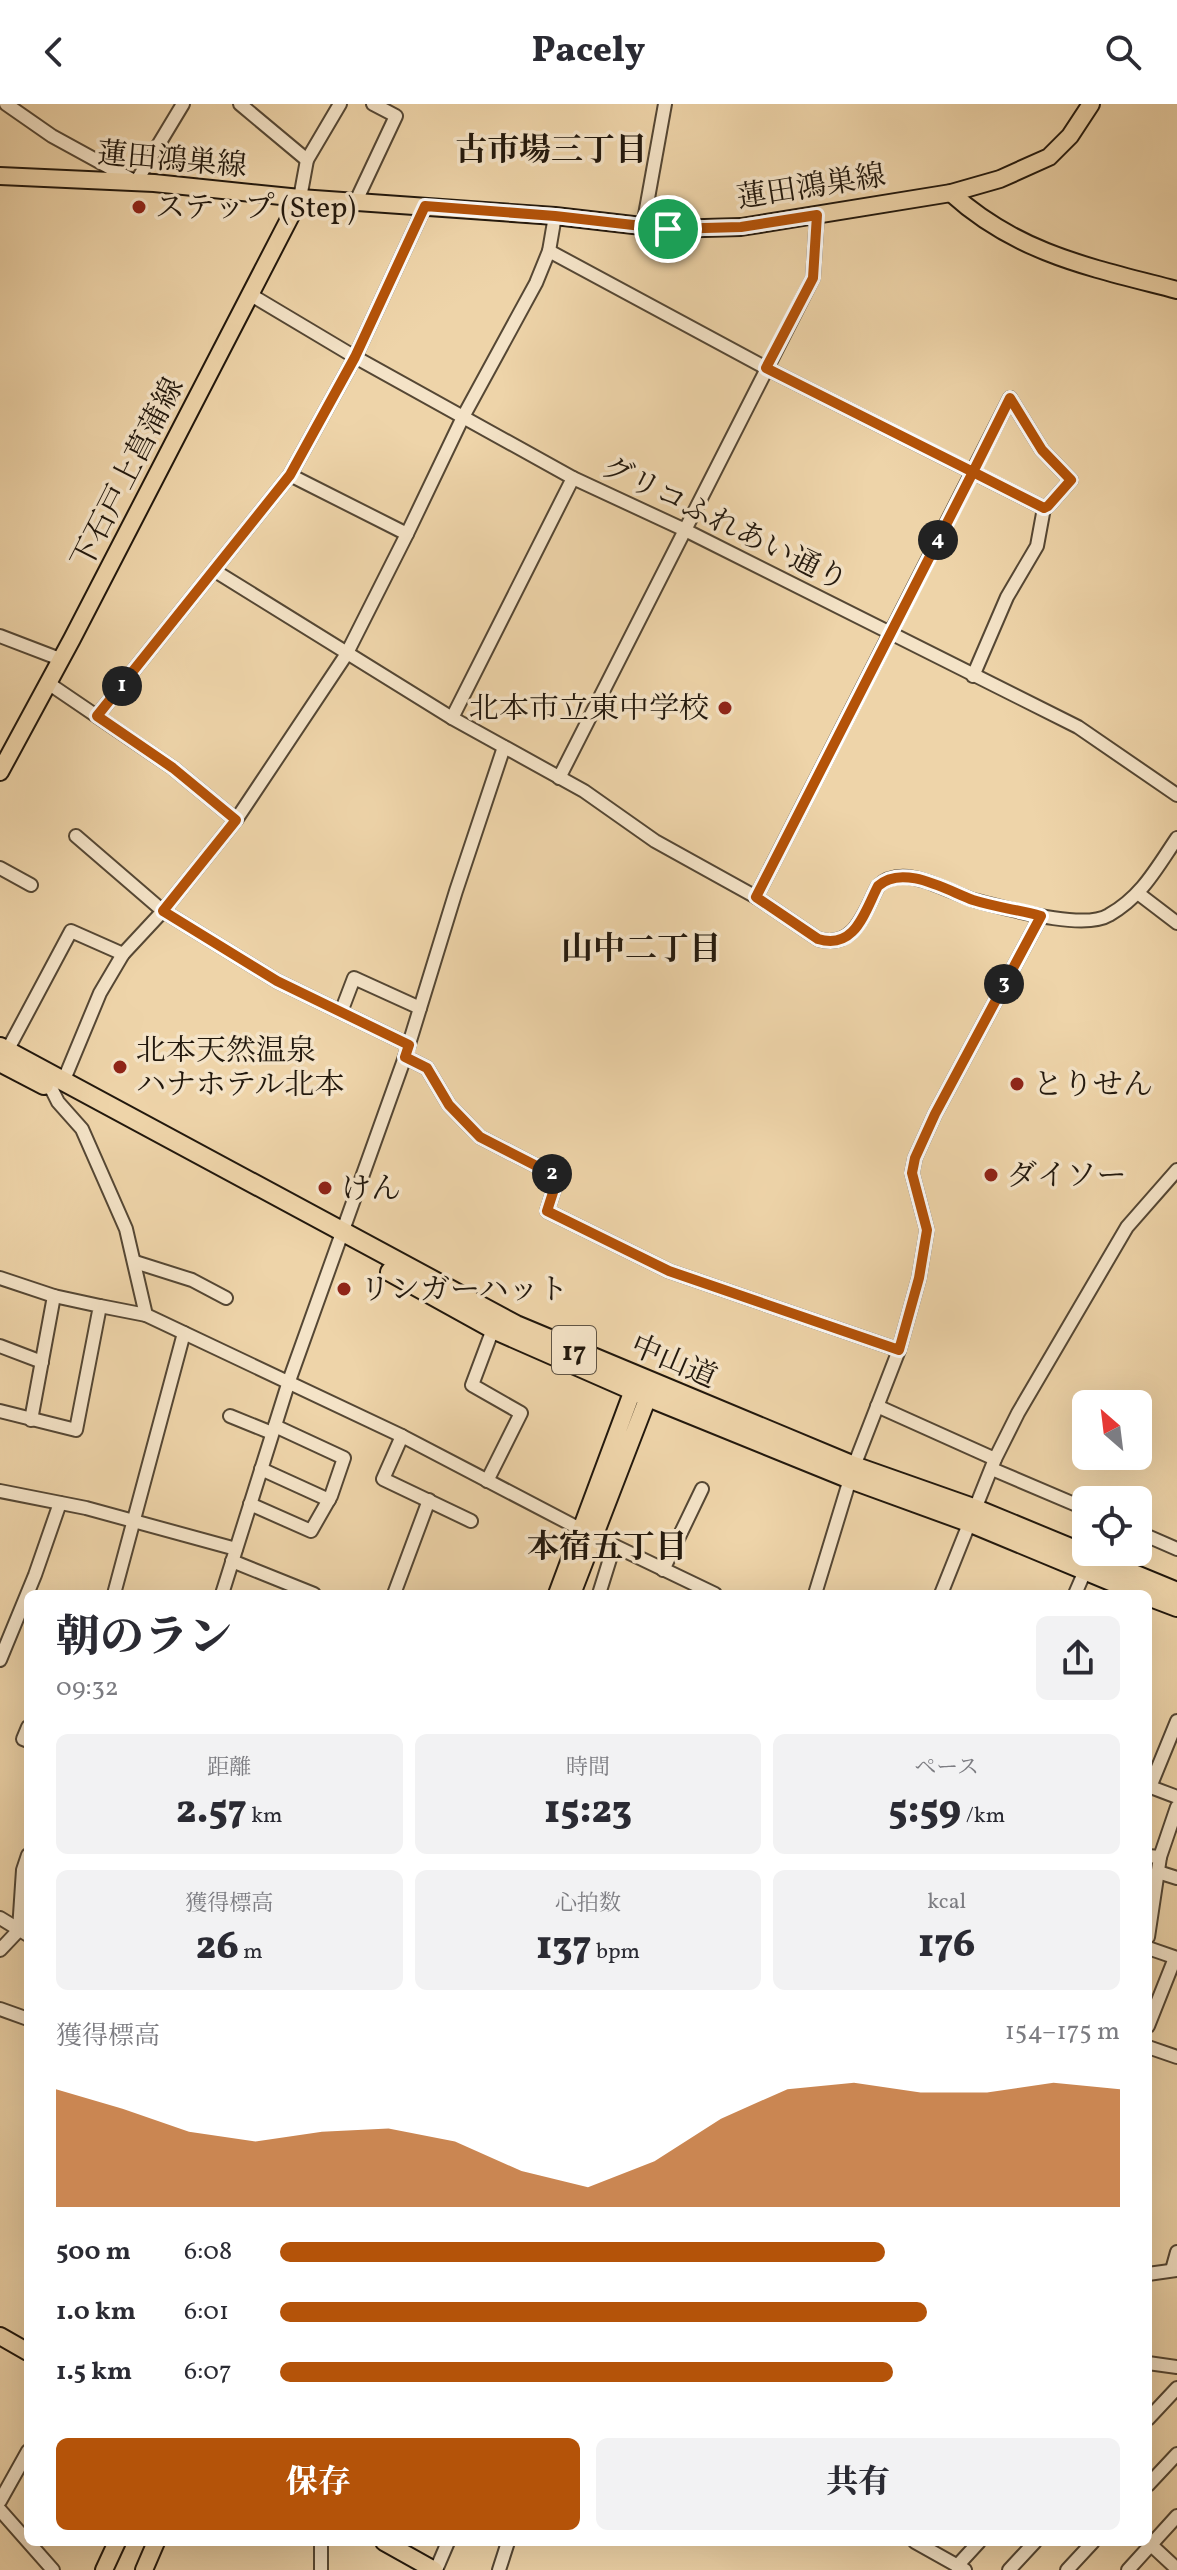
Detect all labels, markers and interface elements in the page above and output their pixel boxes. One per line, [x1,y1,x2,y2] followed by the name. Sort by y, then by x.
[532,27,645,77] text: Pacely
[32,30,76,74] icon: back
[1101,30,1145,74] icon: search
[455,130,647,174] district label: 古市場三丁目
[95,134,248,188] street label: 蓮田鴻巣線
[734,156,889,220] street label: 蓮田鴻巣線
[155,188,356,230] place label: ステップ (Step)
[634,195,702,263] pin
[130,198,148,216] marker: ステップ (Step)
[646,207,690,251] icon: arrive
[62,371,195,577] street label: 下石戸上菖蒲線
[594,447,854,603] street label: グリコふれあい通り
[918,520,958,560] pin: 4
[931,524,945,555] text: 4
[102,666,142,706] pin: 1
[118,670,126,701] text: 1
[469,689,709,731] place label: 北本市立東中学校
[716,699,734,717] marker: 北本市立東中学校
[561,929,721,973] district label: 山中二丁目
[984,964,1024,1004] pin: 3
[998,968,1010,999] text: 3
[136,1031,345,1107] place label: 北本天然温泉 ハナホテル北本
[111,1058,129,1076] marker: 北本天然温泉 ハナホテル北本
[1033,1065,1153,1107] place label: とりせん
[1008,1075,1026,1093] marker: とりせん
[532,1154,572,1194] pin: 2
[1007,1156,1126,1198] place label: ダイソー
[546,1158,558,1189] text: 2
[982,1166,1000,1184] marker: ダイソー
[341,1169,401,1211] place label: けん
[316,1179,334,1197] marker: けん
[360,1270,569,1312] place label: リンガーハット
[335,1280,353,1298] marker: リンガーハット
[552,1326,596,1374] road number: 17
[624,1326,723,1400] street label: 中山道
[1072,1390,1152,1470] north arrow
[1072,1390,1152,1566] map controls
[1072,1486,1152,1566] button: locate
[527,1527,687,1571] district label: 本宿五丁目
[56,1609,232,1670] text: 朝のラン
[1036,1616,1120,1700] button: share
[56,1670,119,1706] text: 09:32
[207,1753,251,1784] text: 距離
[566,1753,610,1784] text: 時間
[914,1753,979,1784] text: ペース
[176,1784,247,1840] text: 2.57
[544,1784,632,1840] text: 15:23
[888,1784,961,1840] text: 5:59
[247,1801,283,1832] text: km
[961,1801,1005,1832] text: /km
[927,1887,966,1918] text: kcal
[185,1889,273,1920] text: 獲得標高
[555,1889,621,1920] text: 心拍数
[918,1918,975,1974] text: 176
[196,1920,239,1976] text: 26
[536,1920,592,1976] text: 137
[239,1937,263,1968] text: m
[592,1937,640,1968] text: bpm
[1005,2014,1120,2050] text: 154–175 m
[56,2019,160,2055] text: 獲得標高
[56,2234,131,2270] text: 500 m
[184,2234,232,2270] text: 6:08
[56,2294,136,2330] text: 1.0 km
[184,2294,229,2330] text: 6:01
[56,2354,132,2390] text: 1.5 km
[184,2354,232,2390] text: 6:07
[56,2438,580,2530] button: 保存
[596,2438,1120,2530] button: 共有

